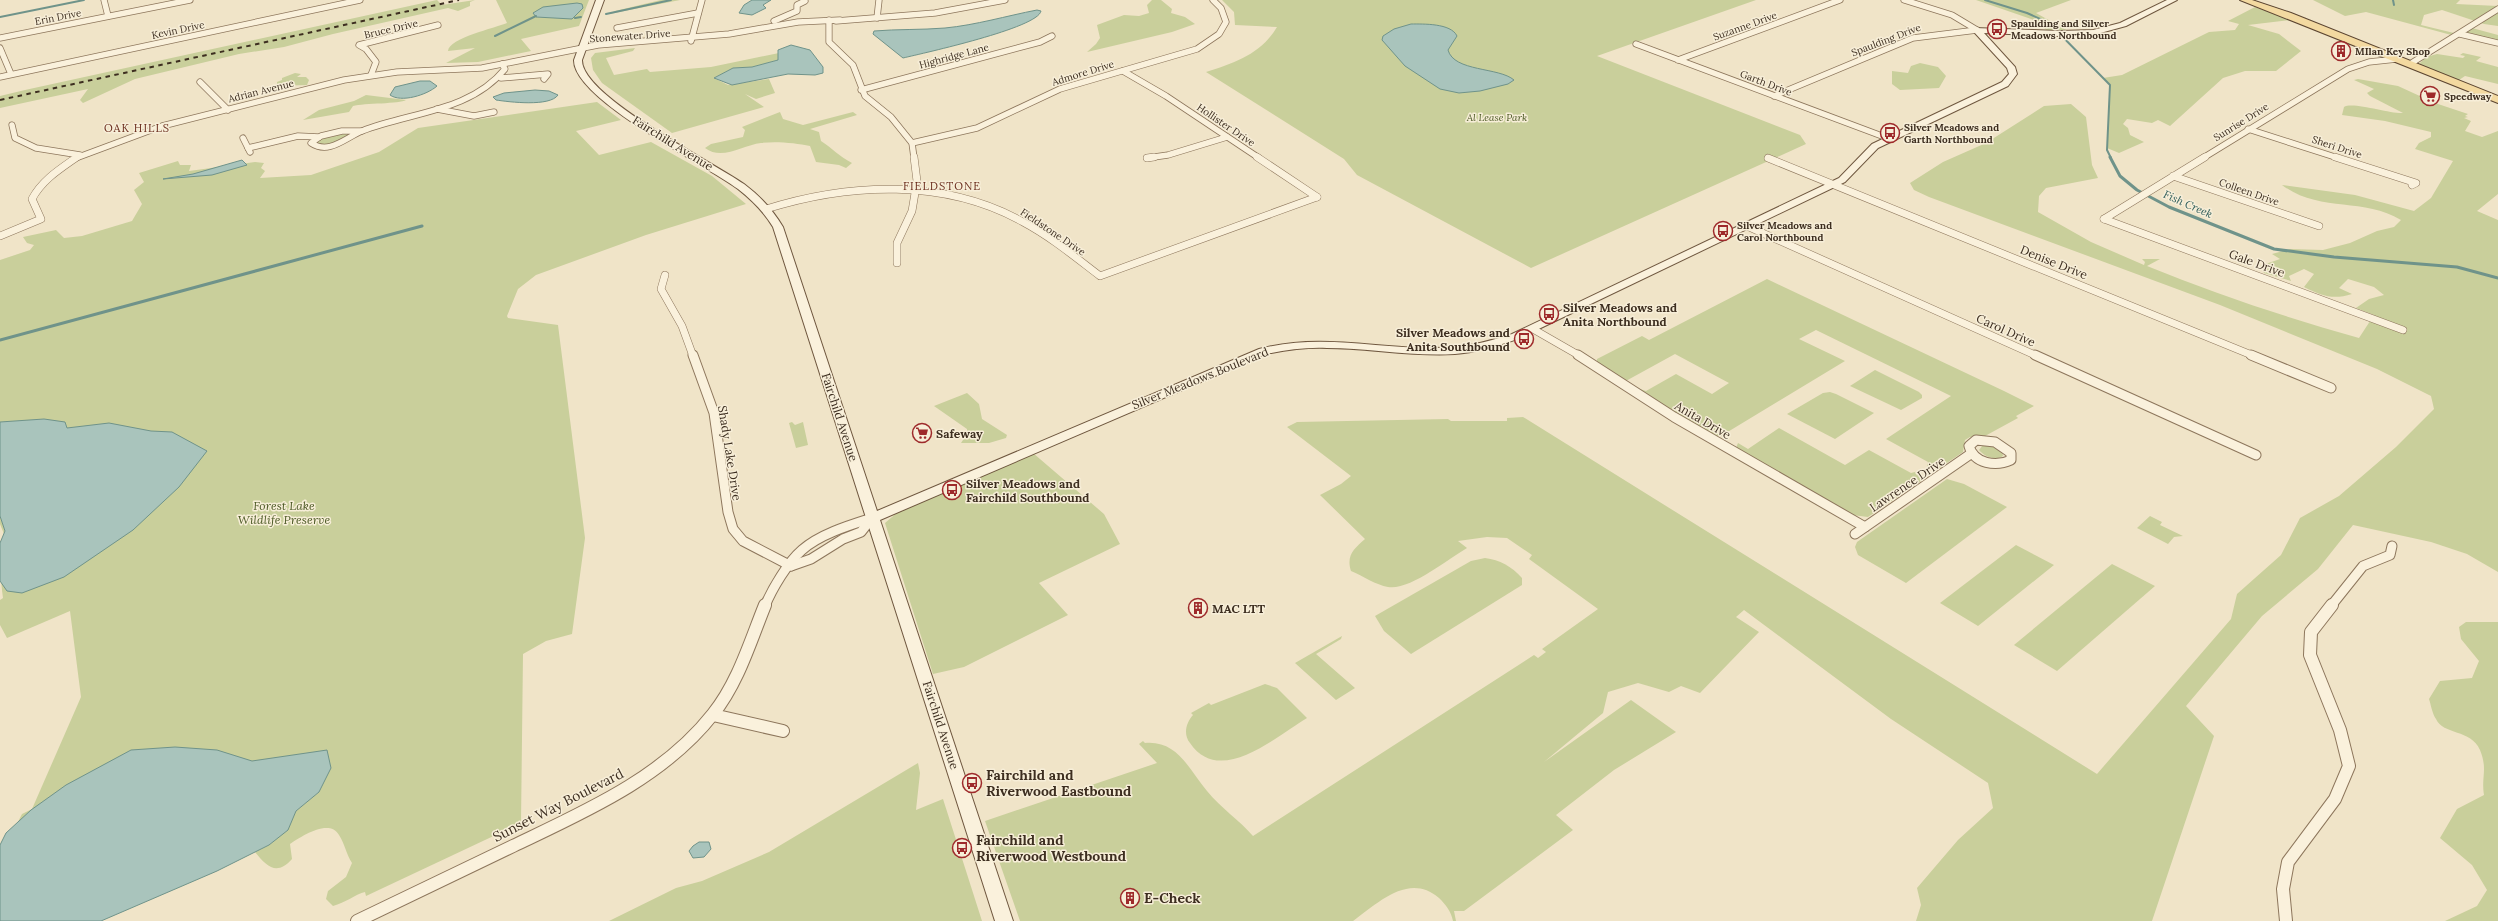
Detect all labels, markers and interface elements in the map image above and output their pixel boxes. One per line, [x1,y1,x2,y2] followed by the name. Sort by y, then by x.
[34,6,83,28] street label: Erin Drive
[1711,8,1779,44] street label: Suzanne Drive
[363,16,420,41] street label: Bruce Drive
[2011,17,2116,42] place label: Spaulding and Silver Meadows Northbound
[150,18,206,42] street label: Kevin Drive
[1986,18,2008,40] bus stop icon: Spaulding and Silver Meadows Northbound
[1849,21,1923,59] street label: Spaulding Drive
[589,27,671,45] street label: Stonewater Drive
[918,40,991,72] street label: Highridge Lane
[2330,40,2352,62] building icon: MIlan Key Shop
[2355,45,2430,58] place label: MIlan Key Shop
[1049,57,1116,89] street label: Admore Drive
[1738,67,1794,99] street label: Garth Drive
[226,76,296,106] street label: Adrian Avenue
[2419,85,2441,107] supermarket icon: Speedway
[2444,90,2492,103] place label: Speedway
[2211,100,2271,144] street label: Sunrise Drive
[1194,101,1258,150] street label: Hollister Drive
[1466,111,1527,124] park label: Al Lease Park
[630,112,716,174] street label: Fairchild Avenue
[104,121,170,135] district label: OAK HILLS
[1904,121,1999,146] place label: Silver Meadows and Garth Northbound
[1879,122,1901,144] bus stop icon: Silver Meadows and Garth Northbound
[2310,133,2364,161] street label: Sheri Drive
[2217,176,2281,209] street label: Colleen Drive
[903,179,981,193] district label: FIELDSTONE
[2161,187,2215,221] water label: Fish Creek
[1018,205,1089,259] street label: Fieldstone Drive
[1737,219,1832,244] place label: Silver Meadows and Carol Northbound
[1712,220,1734,242] bus stop icon: Silver Meadows and Carol Northbound
[2018,242,2090,282] street label: Denise Drive
[2227,246,2287,280] street label: Gale Drive
[1563,300,1677,329] place label: Silver Meadows and Anita Northbound
[1538,303,1560,325] bus stop icon: Silver Meadows and Anita Northbound
[1974,310,2038,350] street label: Carol Drive
[1396,325,1510,354] place label: Silver Meadows and Anita Southbound
[1513,328,1535,350] bus stop icon: Silver Meadows and Anita Southbound
[1130,344,1270,412] street label: Silver Meadows Boulevard
[819,371,862,464] street label: Fairchild Avenue
[1671,397,1734,442] street label: Anita Drive
[715,404,745,502] street label: Shady Lake Drive
[911,422,933,444] supermarket icon: Safeway
[936,426,983,441] place label: Safeway
[1866,453,1948,515] street label: Lawrence Drive
[966,476,1090,505] place label: Silver Meadows and Fairchild Southbound
[941,479,963,501] bus stop icon: Silver Meadows and Fairchild Southbound
[238,498,330,527] park label: Forest Lake Wildlife Preserve
[1187,597,1209,619] building icon: MAC LTT
[1212,601,1265,616] place label: MAC LTT
[920,679,963,772] street label: Fairchild Avenue
[490,764,626,846] street label: Sunset Way Boulevard
[986,766,1131,800] place label: Fairchild and Riverwood Eastbound
[961,772,983,794] bus stop icon: Fairchild and Riverwood Eastbound
[976,831,1126,865] place label: Fairchild and Riverwood Westbound
[951,837,973,859] bus stop icon: Fairchild and Riverwood Westbound
[1119,887,1141,909] building icon: E-Check
[1144,889,1201,907] place label: E-Check

